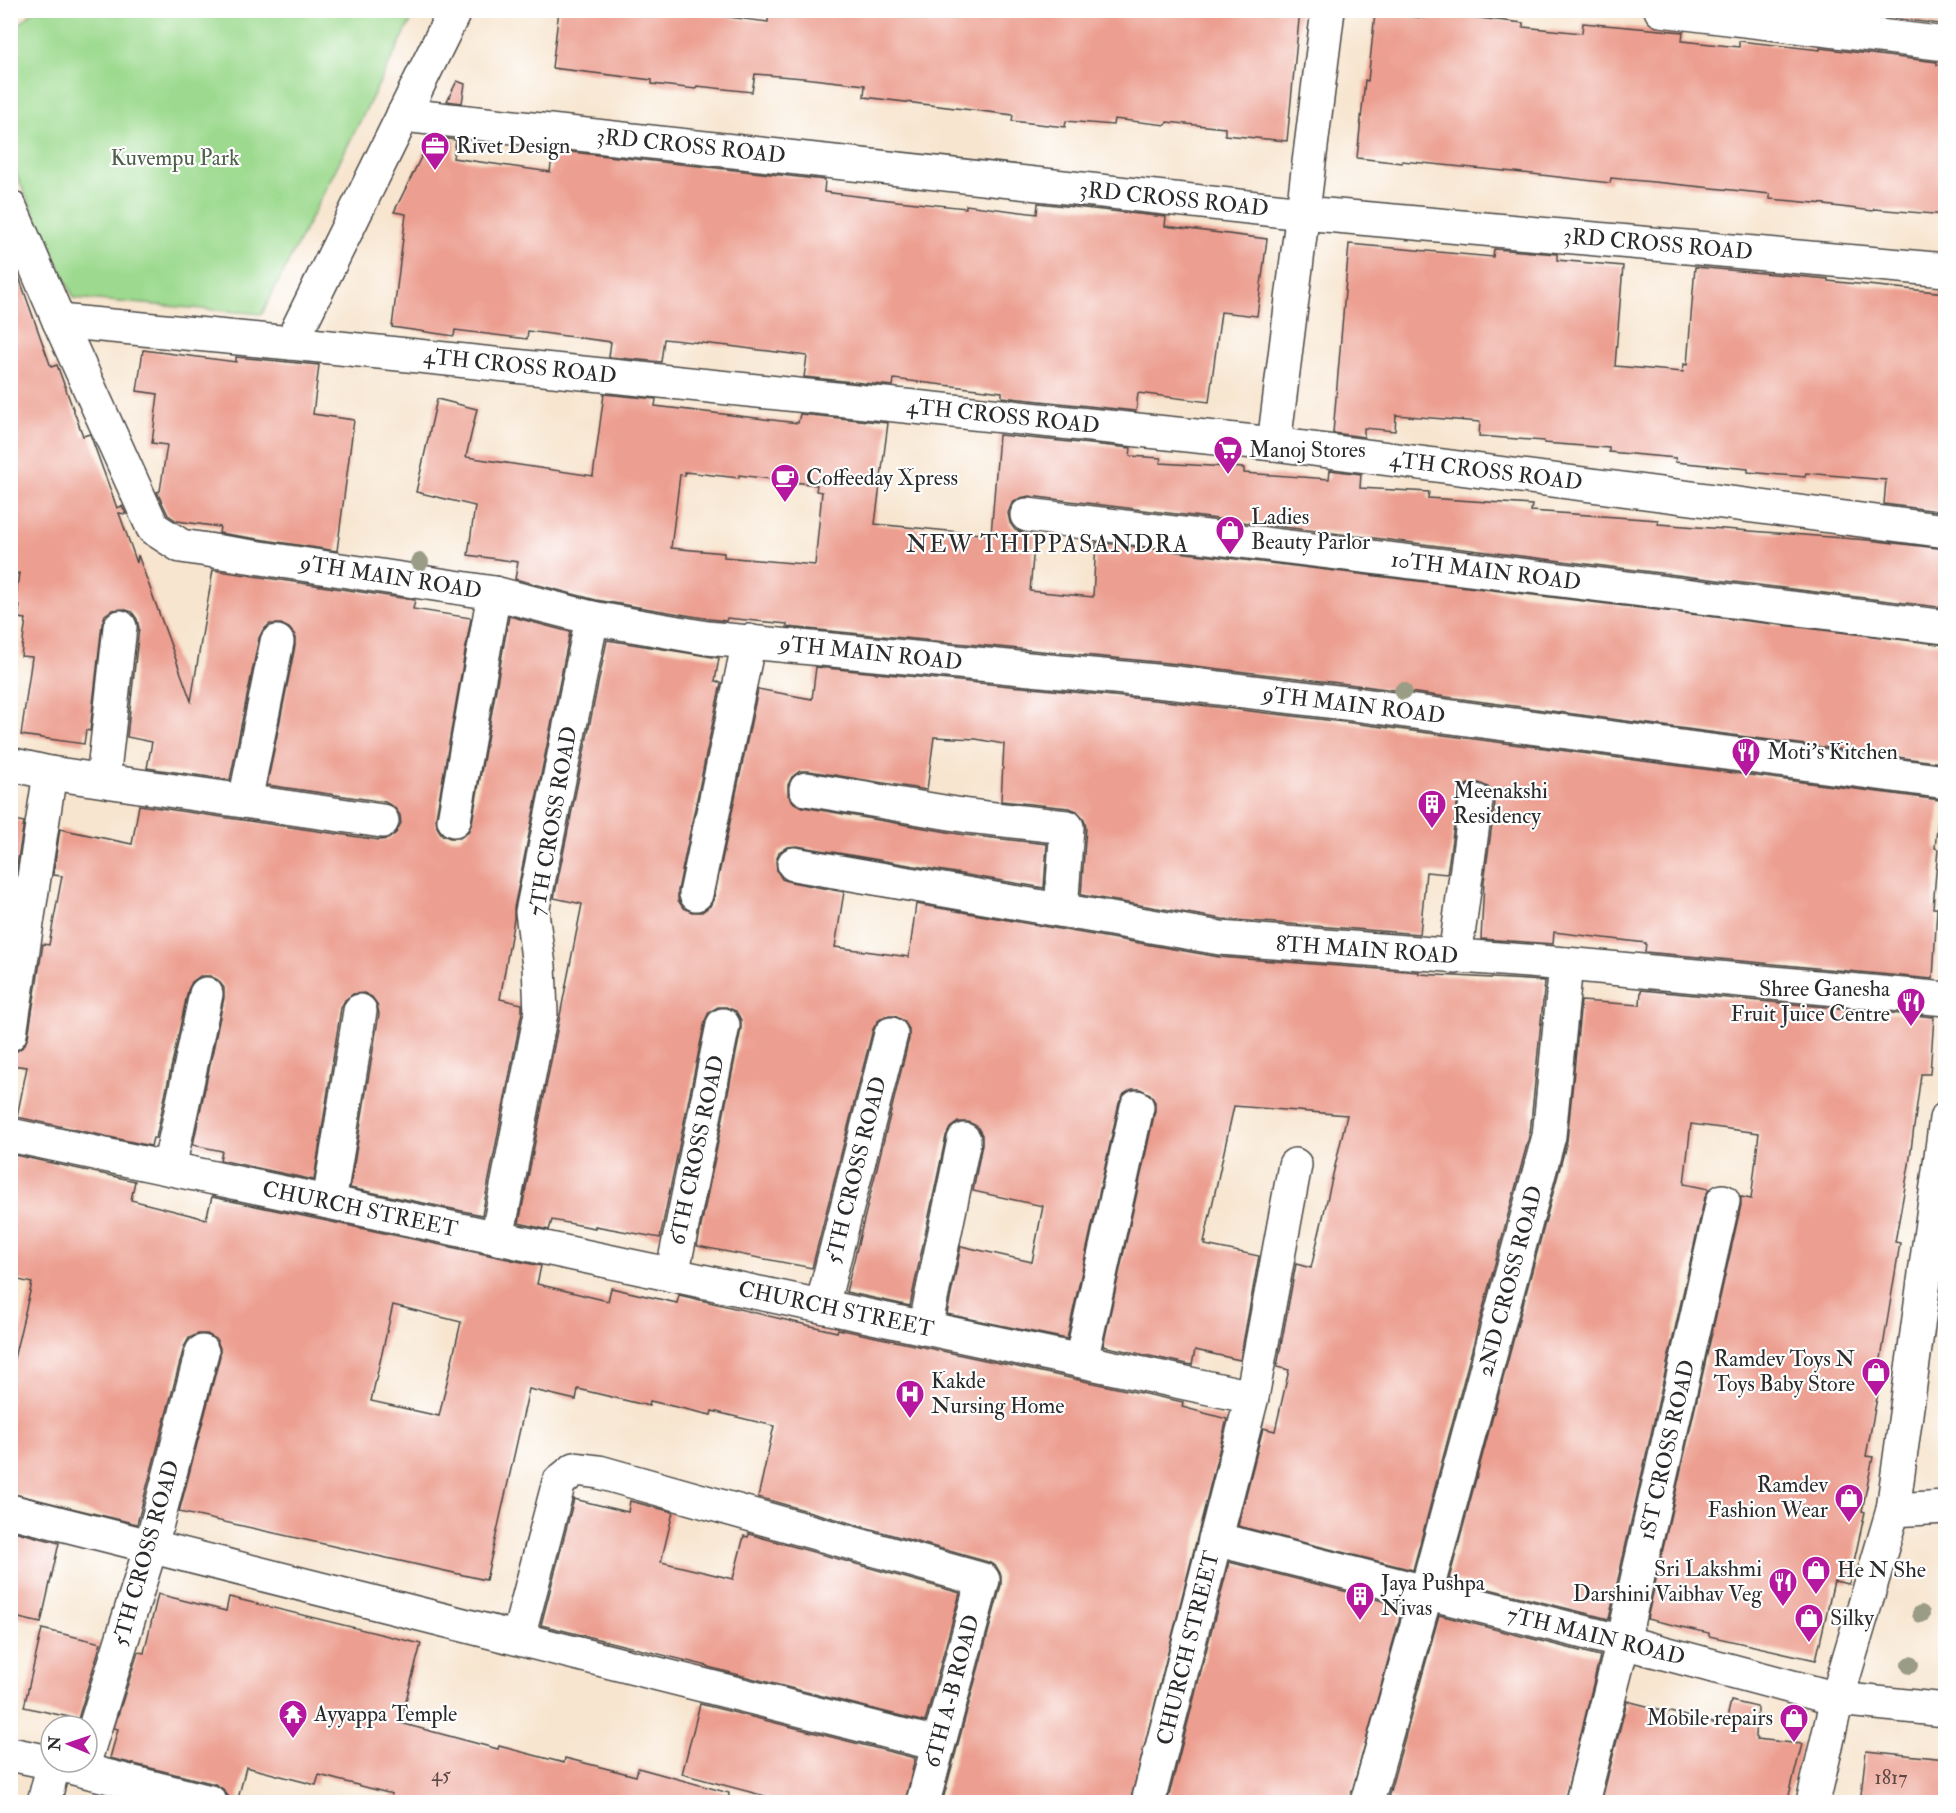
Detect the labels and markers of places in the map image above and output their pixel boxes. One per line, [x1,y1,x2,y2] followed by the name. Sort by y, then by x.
[419,130,451,172] office icon: Rivet Design
[456,132,570,160] place label: Rivet Design
[1212,434,1244,476] supermarket icon: Manoj Stores
[1249,436,1366,464] place label: Manoj Stores
[769,462,801,504] cafe icon: Coffeeday Xpress
[806,464,958,493] place label: Coffeeday Xpress
[1251,503,1371,556] place label: Ladies Beauty Parlor
[1214,514,1246,556] shop icon: Ladies Beauty Parlor
[1730,736,1762,778] restaurant icon: Moti's Kitchen
[1767,738,1898,766] place label: Moti's Kitchen
[1453,777,1548,830] place label: Meenakshi Residency
[1416,788,1448,830] building icon: Meenakshi Residency
[1730,975,1891,1028] place label: Shree Ganesha Fruit Juice Centre
[1895,986,1927,1028] restaurant icon: Shree Ganesha Fruit Juice Centre
[1714,1345,1855,1398] place label: Ramdev Toys N Toys Baby Store
[1860,1356,1892,1398] shop icon: Ramdev Toys N Toys Baby Store
[931,1367,1064,1420] place label: Kakde Nursing Home
[894,1378,926,1420] hospital icon: Kakde Nursing Home
[1708,1471,1829,1524] place label: Ramdev Fashion Wear
[1833,1482,1865,1524] shop icon: Ramdev Fashion Wear
[1800,1554,1832,1596] shop icon: He N She
[1573,1555,1763,1608] place label: Sri Lakshmi Darshini Vaibhav Veg
[1837,1556,1926,1584] place label: He N She
[1767,1566,1799,1608] restaurant icon: Sri Lakshmi Darshini Vaibhav Veg
[1380,1569,1486,1622] place label: Jaya Pushpa Nivas
[1344,1580,1376,1622] building icon: Jaya Pushpa Nivas
[1793,1602,1825,1644] shop icon: Silky
[1830,1604,1874,1632] place label: Silky
[277,1698,309,1740] temple icon: Ayyappa Temple
[313,1700,457,1729] place label: Ayyappa Temple
[1778,1702,1810,1744] shop icon: Mobile repairs
[1647,1704,1773,1733] place label: Mobile repairs

